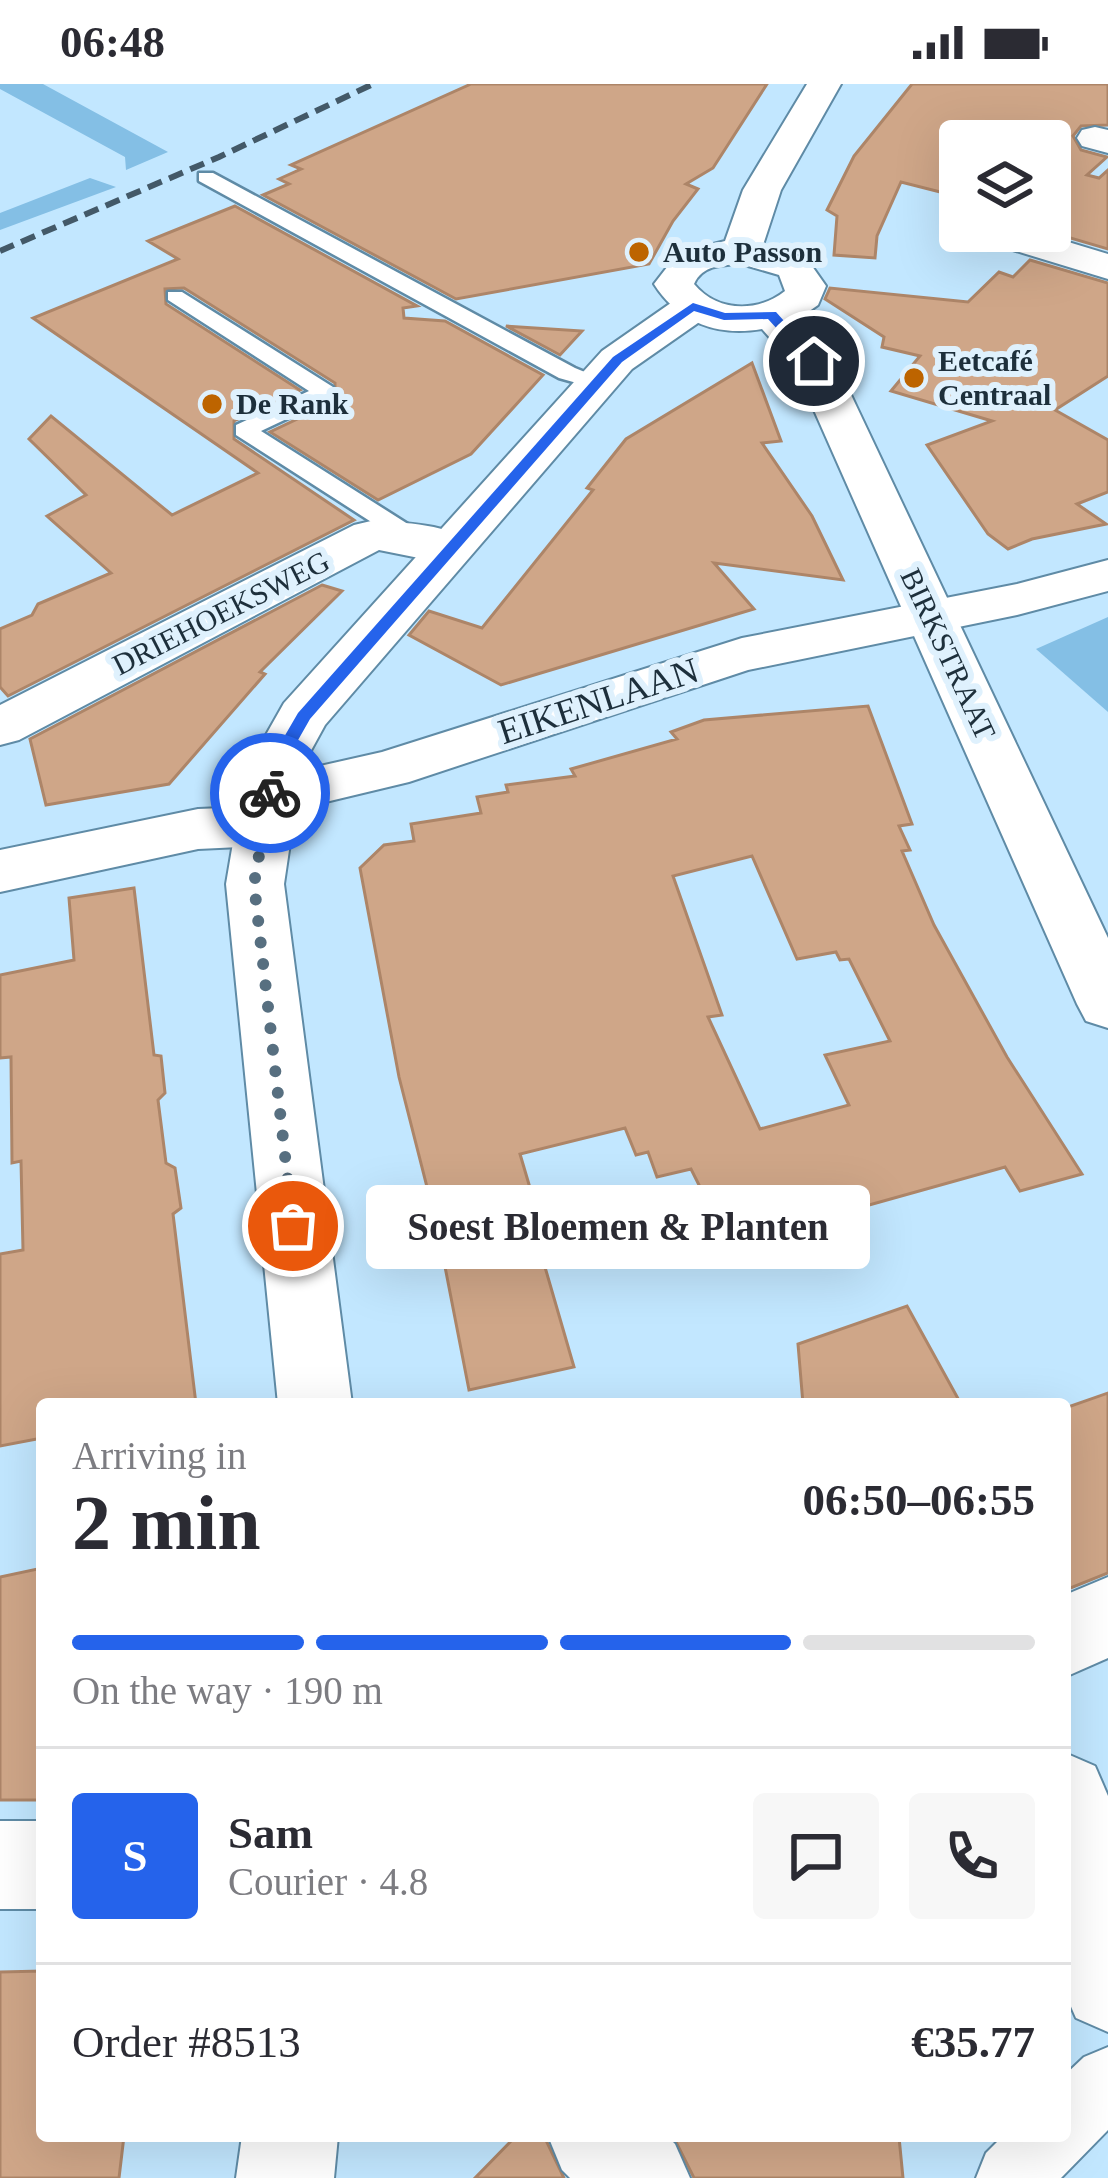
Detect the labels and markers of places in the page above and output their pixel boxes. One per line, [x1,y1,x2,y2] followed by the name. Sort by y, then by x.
[663,235,823,268] place label: Auto Passon
[626,239,652,265] marker: Auto Passon
[763,310,865,412] pin
[938,344,1051,411] place label: Eetcafé Centraal
[901,365,927,391] marker: Eetcafé Centraal
[236,387,349,420] place label: De Rank
[199,391,225,417] marker: De Rank
[242,1175,344,1277] pin
[365,1184,869,1268] callout: Soest Bloemen & Planten

